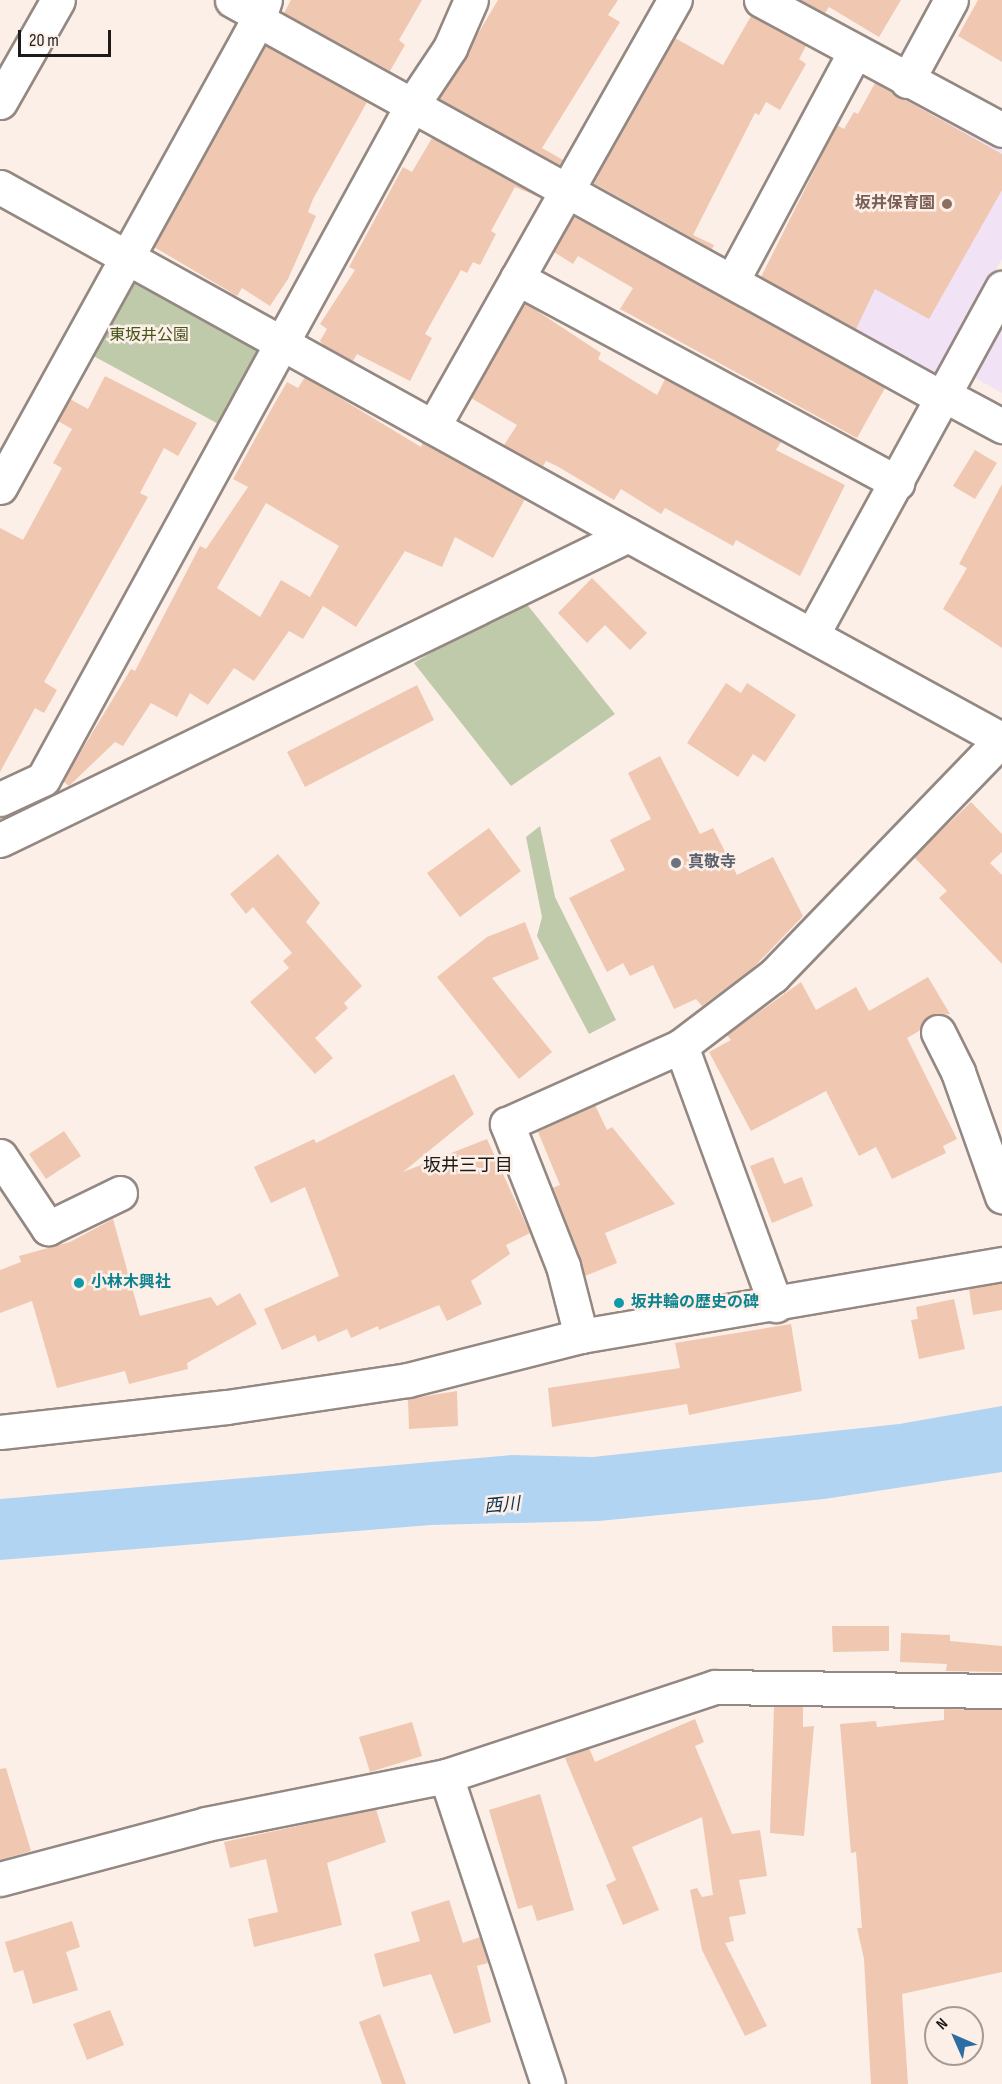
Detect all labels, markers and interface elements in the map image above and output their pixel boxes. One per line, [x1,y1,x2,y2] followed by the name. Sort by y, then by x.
[21,18,114,56] scale bar
[29,30,59,51] text: 20 m
[855,194,935,214] place label: 坂井保育園
[940,197,954,211] marker: 坂井保育園
[109,326,189,346] park label: 東坂井公園
[688,853,736,873] place label: 真敬寺
[669,856,683,870] marker: 真敬寺
[423,1155,513,1177] district label: 坂井三丁目
[91,1273,171,1293] place label: 小林木興社
[72,1276,86,1290] marker: 小林木興社
[631,1293,759,1313] place label: 坂井輪の歴史の碑
[612,1296,626,1310] marker: 坂井輪の歴史の碑
[483,1494,521,1518] water label: 西川
[924,2006,984,2066] north arrow
[933,2015,952,2034] text: N

